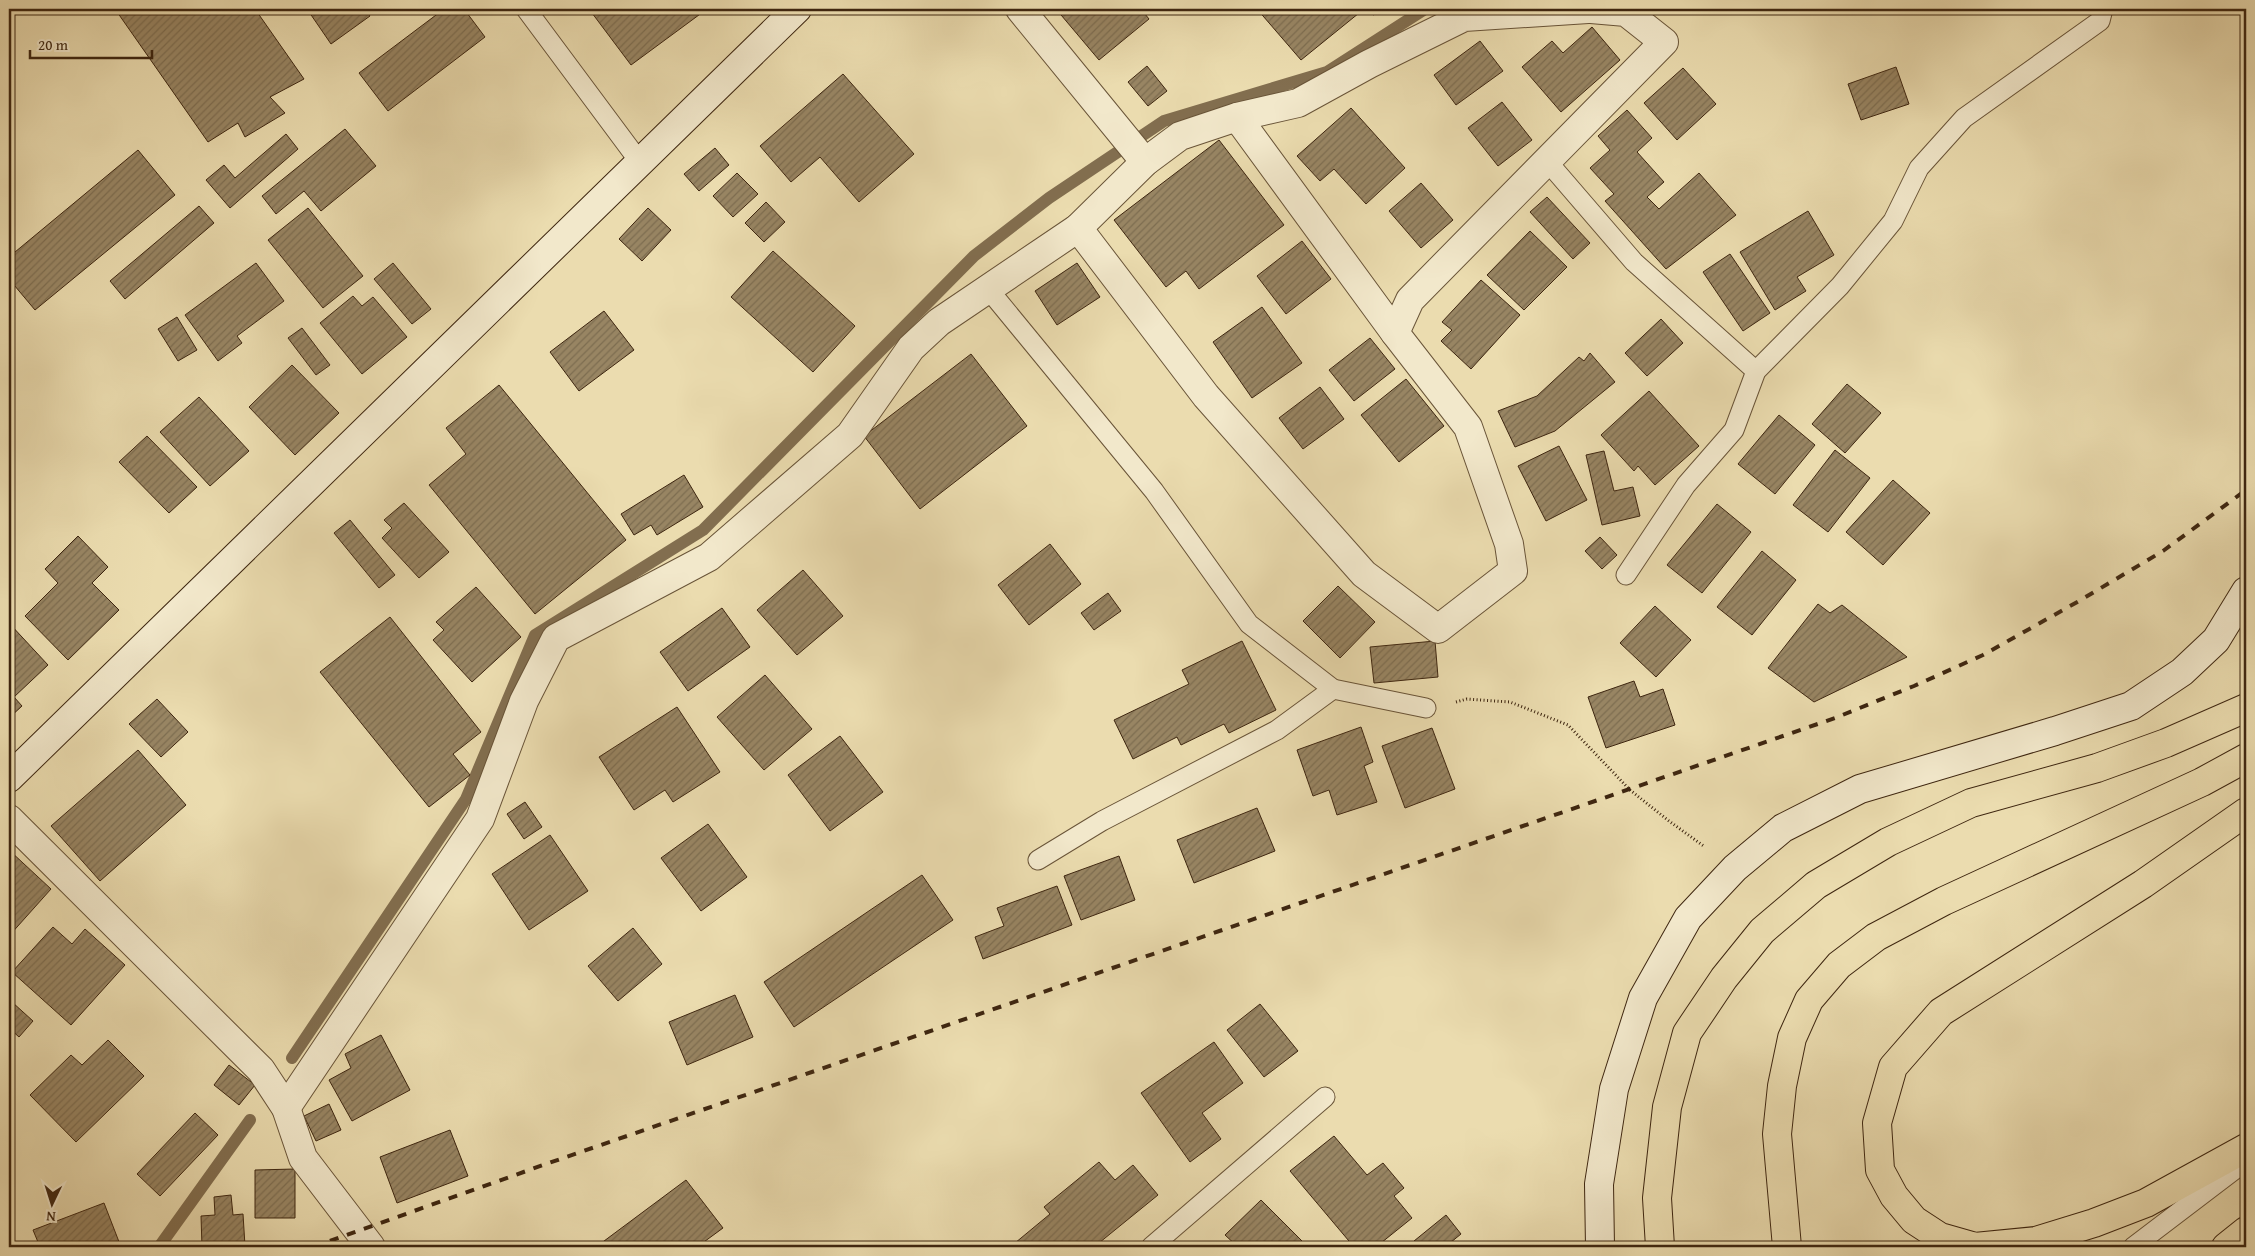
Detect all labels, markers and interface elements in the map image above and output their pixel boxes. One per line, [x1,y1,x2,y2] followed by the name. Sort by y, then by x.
[30,28,152,60] scale bar
[38,34,69,55] text: 20 m
[28,1178,78,1228] north arrow
[45,1207,56,1227] text: N

